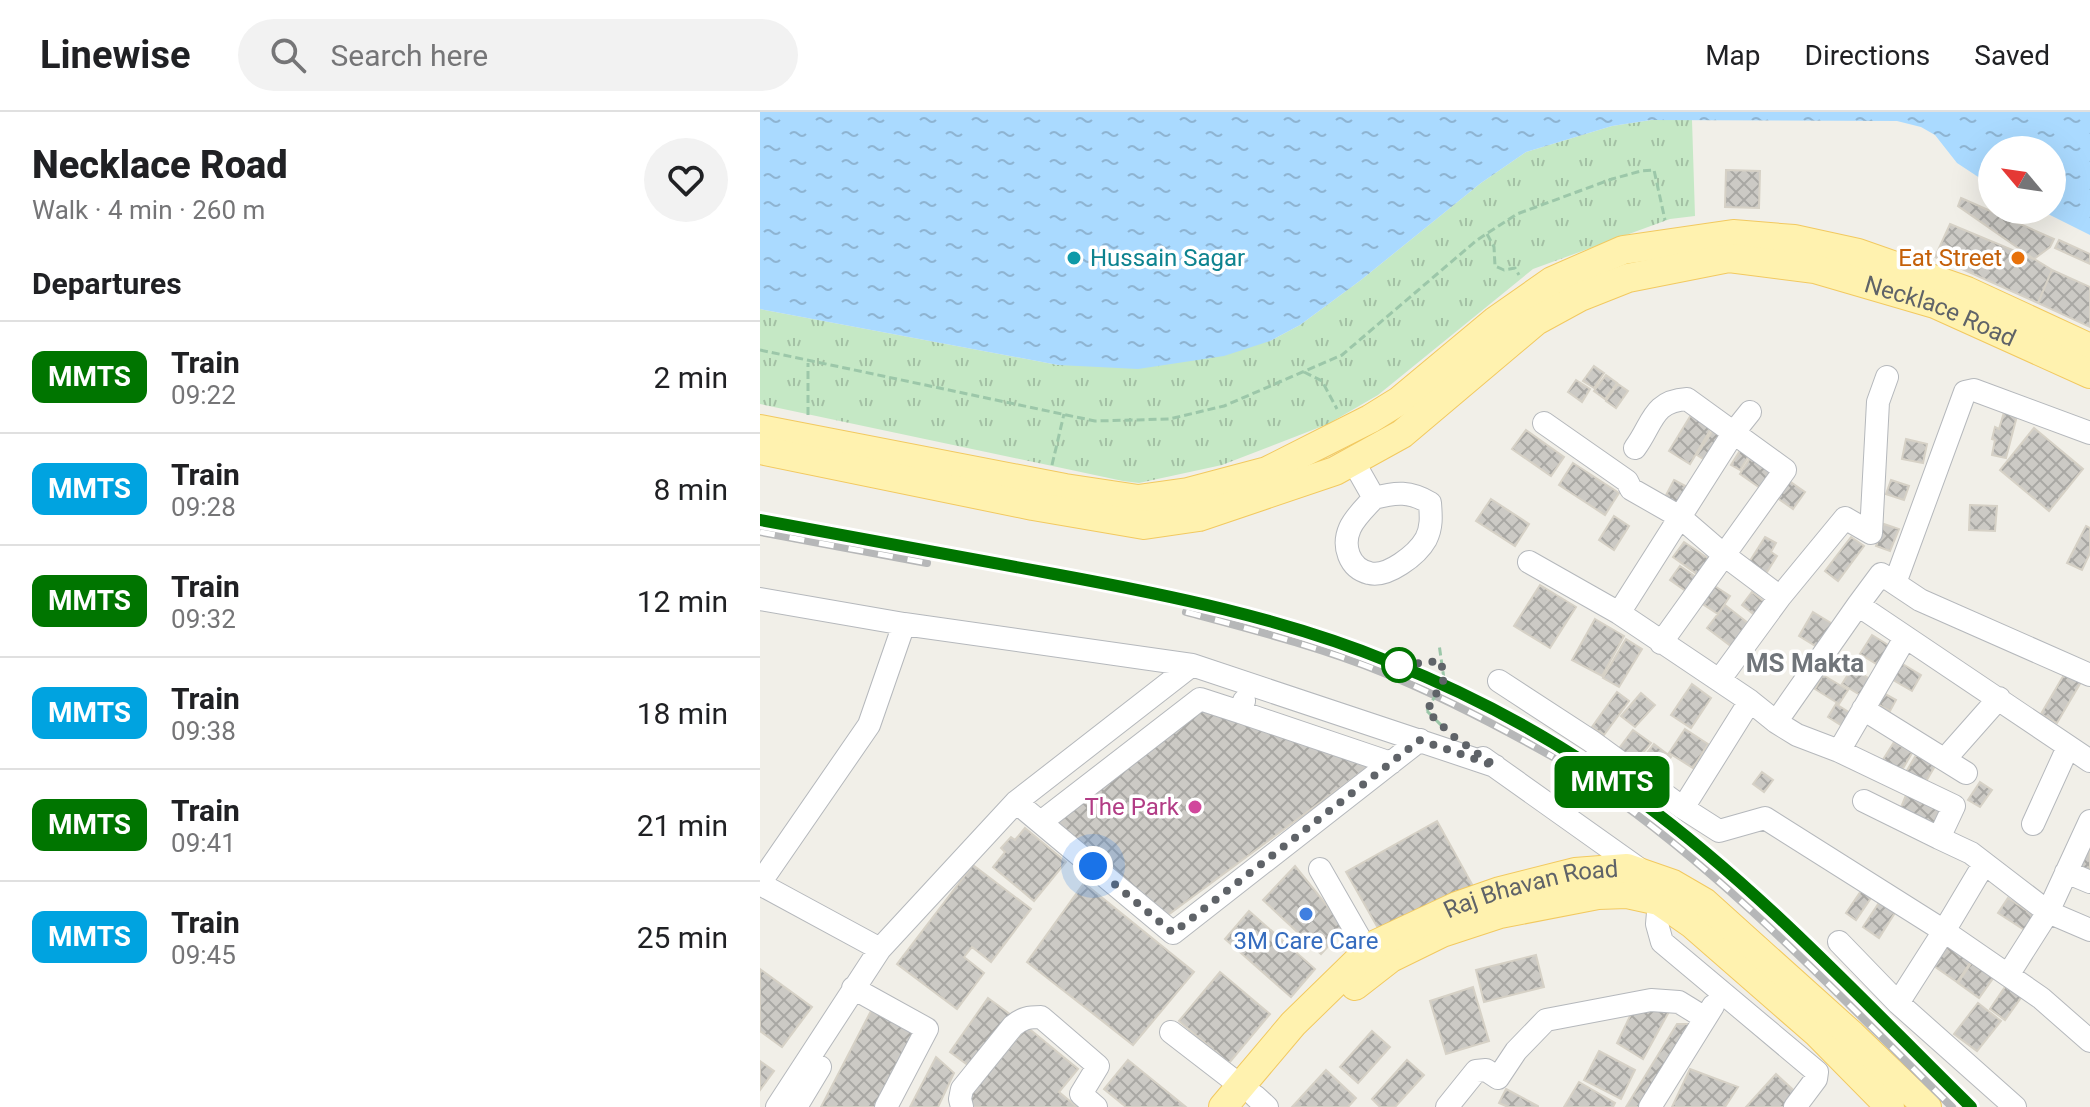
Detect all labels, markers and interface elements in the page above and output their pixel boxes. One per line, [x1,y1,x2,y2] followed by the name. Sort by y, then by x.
[238,19,798,91] search box
[40,33,190,77] text: Linewise
[266,33,310,77] icon: search
[330,38,488,73] text: Search here
[1705,39,1761,72] text: Map
[1805,39,1930,72] text: Directions
[1974,39,2050,72] text: Saved
[1978,136,2066,224] north arrow
[1978,136,2066,224] map controls
[644,138,728,222] button: heart
[32,143,288,187] text: Necklace Road
[32,195,265,225] text: Walk · 4 min · 260 m
[1090,244,1245,272] place label: Hussain Sagar
[1898,244,2002,272] place label: Eat Street
[1065,249,1083,267] marker: Hussain Sagar
[2009,249,2027,267] marker: Eat Street
[32,266,182,301] text: Departures
[1861,270,2020,353] street label: Necklace Road
[171,345,240,380] text: Train
[48,360,131,393] text: MMTS
[654,360,728,395] text: 2 min
[171,380,236,410] text: 09:22
[171,457,240,492] text: Train
[48,472,131,505] text: MMTS
[654,472,728,507] text: 8 min
[171,492,236,522] text: 09:28
[171,569,240,604] text: Train
[48,584,131,617] text: MMTS
[637,584,728,619] text: 12 min
[171,604,236,634] text: 09:32
[1382,648,1416,682] unlabelled marker
[1746,648,1864,678] district label: MS Makta
[171,681,240,716] text: Train
[48,696,131,729] text: MMTS
[637,696,728,731] text: 18 min
[171,716,236,746] text: 09:38
[1556,756,1668,808] line badge: MMTS
[1570,765,1654,798] text: MMTS
[171,793,240,828] text: Train
[1084,793,1180,821] place label: The Park
[1186,798,1204,816] marker: The Park
[48,808,131,841] text: MMTS
[637,808,728,843] text: 21 min
[171,828,236,858] text: 09:41
[1073,846,1113,886] your location
[1439,855,1619,924] street label: Raj Bhavan Road
[171,905,240,940] text: Train
[1297,905,1315,923] marker: 3M Care Care
[48,920,131,953] text: MMTS
[637,920,728,955] text: 25 min
[1234,927,1378,955] place label: 3M Care Care
[171,940,236,970] text: 09:45

